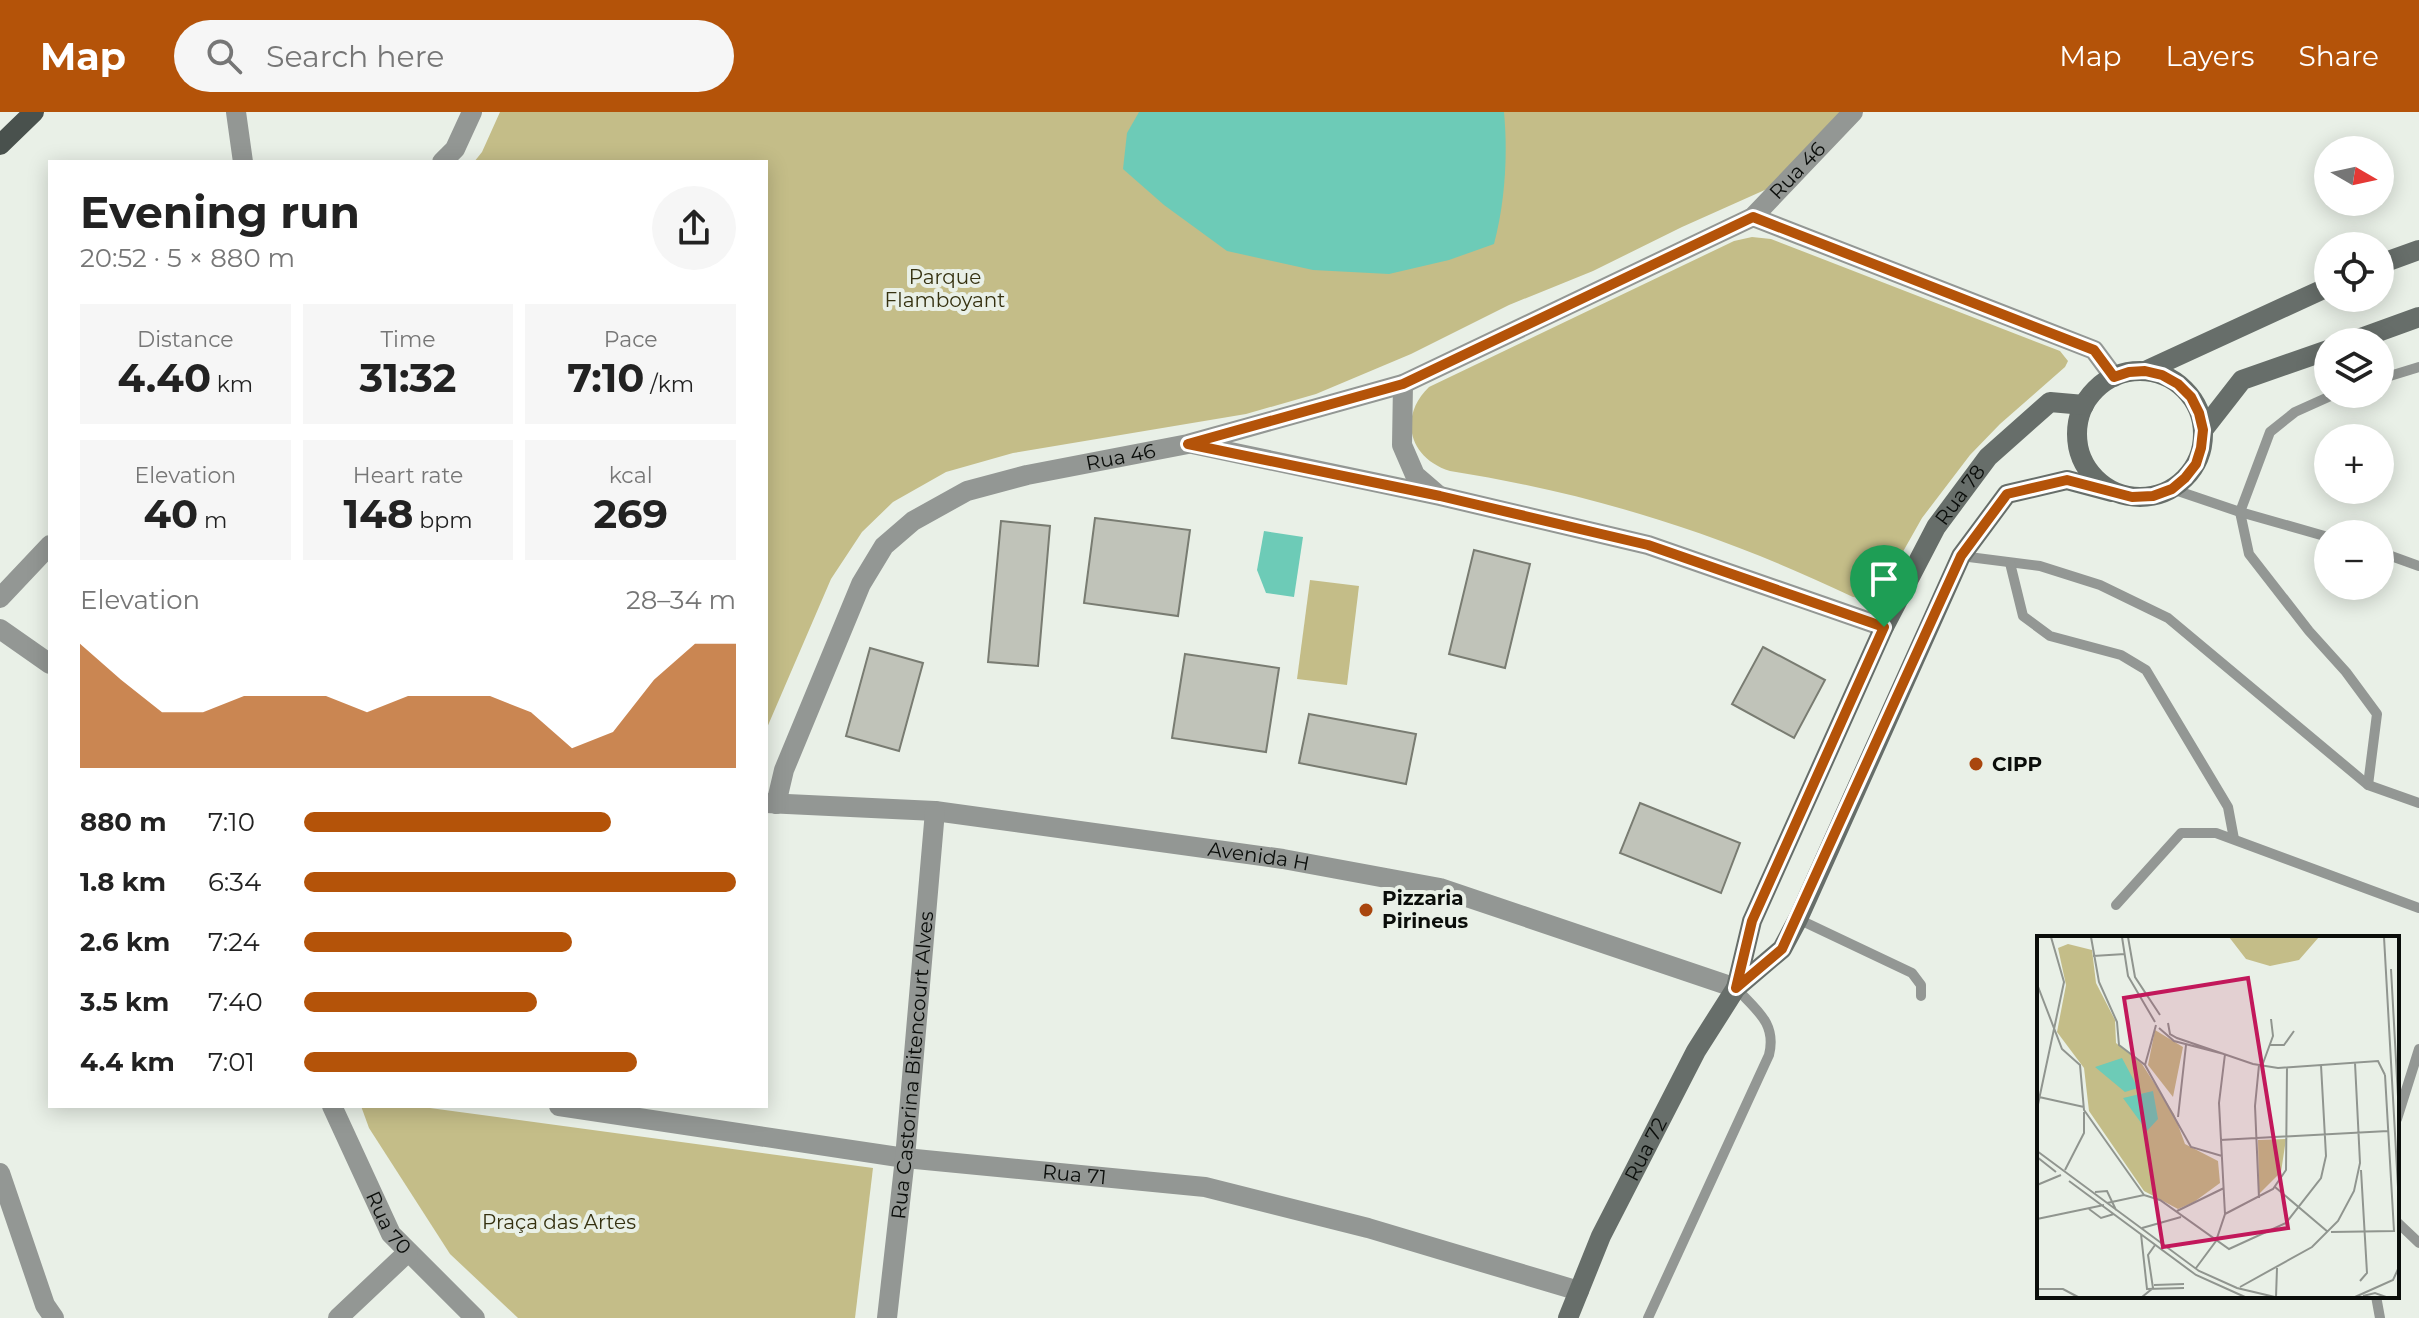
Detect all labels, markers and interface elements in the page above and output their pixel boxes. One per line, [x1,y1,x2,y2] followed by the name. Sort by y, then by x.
[174,20,734,92] search box
[40,33,126,80] text: Map
[202,34,246,78] icon: search
[266,38,444,75] text: Search here
[2059,39,2122,73] text: Map
[2166,39,2255,73] text: Layers
[2299,39,2379,73] text: Share
[2314,136,2394,216] north arrow
[2314,136,2394,600] map controls
[1764,137,1830,204] street label: Rua 46
[80,185,360,239] text: Evening run
[652,186,736,270] button: share
[2314,232,2394,312] button: locate
[80,242,295,274] text: 20:52 · 5 × 880 m
[885,265,1005,312] park label: Parque Flamboyant
[137,326,234,353] text: Distance
[380,326,436,353] text: Time
[604,326,658,353] text: Pace
[2314,328,2394,408] button: layers
[118,353,211,402] text: 4.40
[360,353,456,402] text: 31:32
[567,353,645,402] text: 7:10
[211,371,253,398] text: km
[645,371,694,398] text: /km
[2314,424,2394,504] button: +
[1084,439,1157,475] street label: Rua 46
[1930,460,1990,530] street label: Rua 78
[134,462,236,489] text: Elevation
[353,462,463,489] text: Heart rate
[609,462,653,489] text: kcal
[143,489,198,538] text: 40
[343,489,414,538] text: 148
[593,489,668,538] text: 269
[198,507,227,534] text: m
[414,507,472,534] text: bpm
[2314,520,2394,600] button: −
[1850,545,1918,627] pin
[1862,557,1906,601] icon: arrive
[80,584,200,616] text: Elevation
[626,584,736,616] text: 28–34 m
[1992,752,2042,776] place label: CIPP
[1967,755,1985,773] marker: CIPP
[80,806,167,838] text: 880 m
[208,806,255,838] text: 7:10
[1206,837,1311,876] street label: Avenida H
[80,866,166,898] text: 1.8 km
[208,866,261,898] text: 6:34
[1382,886,1468,933] place label: Pizzaria Pirineus
[1357,901,1375,919] marker: Pizzaria Pirineus
[886,910,938,1221] street label: Rua Castorina Bitencourt Alves
[80,926,170,958] text: 2.6 km
[208,926,260,958] text: 7:24
[2037,936,2399,1298] inset map
[80,986,169,1018] text: 3.5 km
[208,986,263,1018] text: 7:40
[80,1046,175,1078] text: 4.4 km
[208,1046,255,1078] text: 7:01
[1619,1113,1672,1185] street label: Rua 72
[1041,1159,1107,1189] street label: Rua 71
[361,1187,416,1259] street label: Rua 70
[482,1210,636,1234] park label: Praça das Artes

